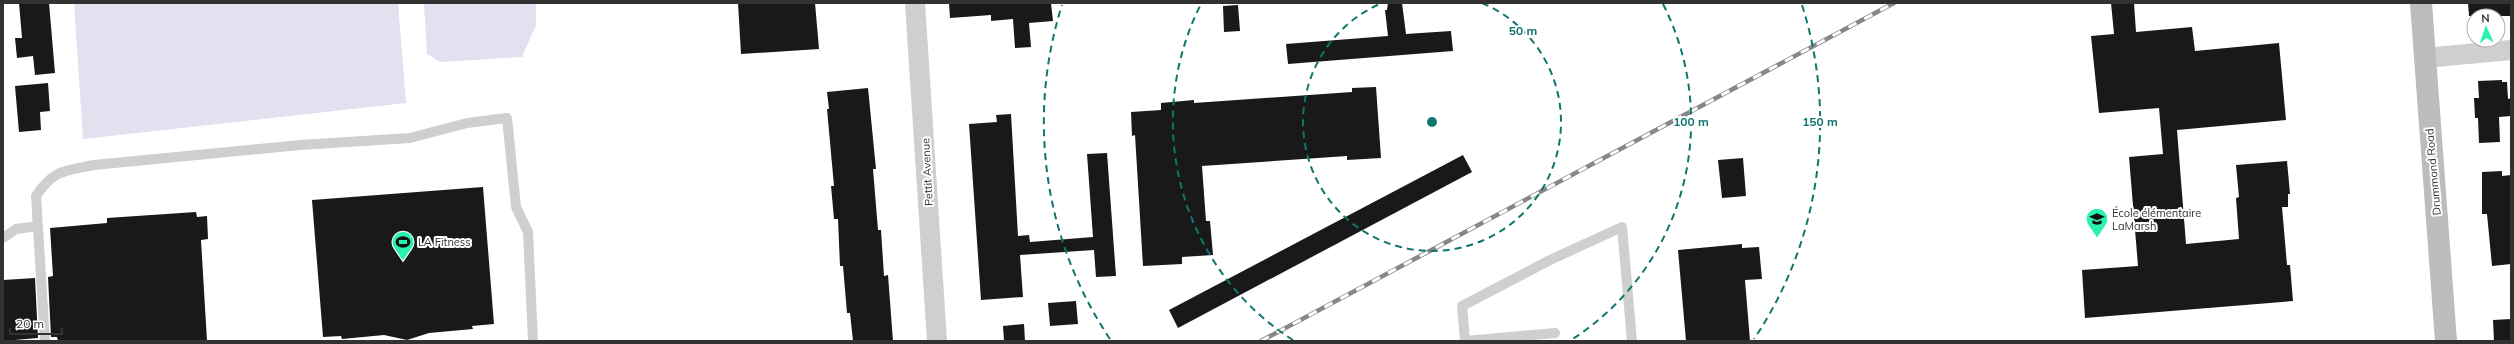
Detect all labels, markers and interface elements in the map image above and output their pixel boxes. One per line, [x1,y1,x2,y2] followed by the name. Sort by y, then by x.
[2466,8,2506,48] north arrow
[2481,11,2490,25] text: N
[1509,23,1537,38] text: 50 m
[1673,114,1709,129] text: 100 m
[1802,114,1838,129] text: 150 m
[1425,115,1439,129] centre of rings
[2422,128,2444,216] street label: Drummond Road
[918,138,936,206] street label: Pettit Avenue
[2084,206,2110,239] school or university icon: École élémentaire LaMarsh
[2112,206,2201,233] place label: École élémentaire LaMarsh
[390,229,416,262] sports icon: LA Fitness
[418,235,471,249] place label: LA Fitness
[10,310,62,336] scale bar
[16,316,44,331] text: 20 m

